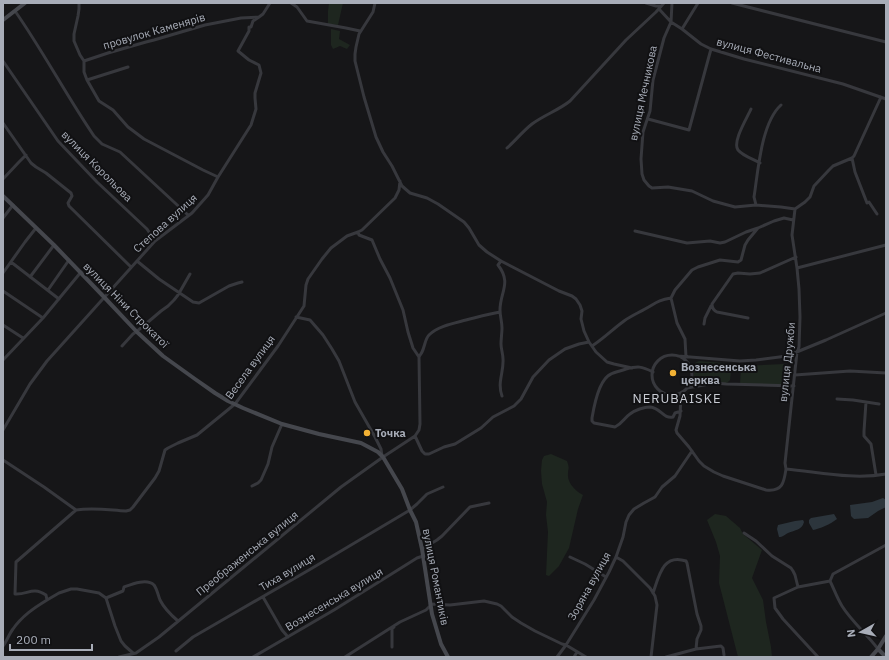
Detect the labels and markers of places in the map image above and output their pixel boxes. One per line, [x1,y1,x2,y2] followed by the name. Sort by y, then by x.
[681,360,756,387] place label: Вознесенська церква
[668,368,678,378] marker: Вознесенська церква
[375,426,406,440] place label: Точка
[362,428,372,438] marker: Точка

